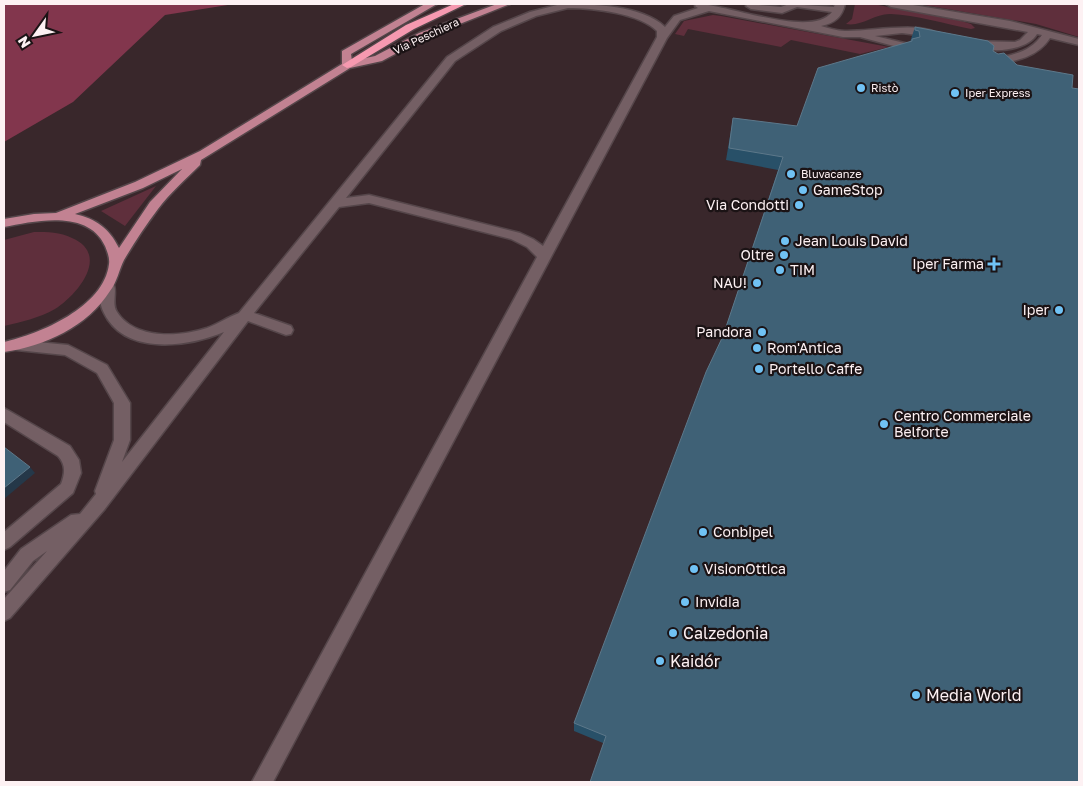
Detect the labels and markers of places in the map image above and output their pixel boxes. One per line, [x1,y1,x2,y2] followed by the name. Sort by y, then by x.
[871,81,899,94] place label: Ristò
[855,82,867,94] marker: Ristò
[965,86,1031,99] place label: Iper Express
[949,87,961,99] marker: Iper Express
[801,167,862,180] place label: Bluvacanze
[785,168,797,180] marker: Bluvacanze
[813,181,883,198] place label: GameStop
[797,184,809,196] marker: GameStop
[706,196,789,213] place label: Via Condotti
[793,199,805,211] marker: Via Condotti
[795,232,908,249] place label: Jean Louis David
[779,235,791,247] marker: Jean Louis David
[740,246,774,263] place label: Oltre
[778,249,790,261] marker: Oltre
[912,255,984,272] place label: Iper Farma
[988,258,1000,270] marker: Iper Farma
[790,261,815,278] place label: TIM
[774,264,786,276] marker: TIM
[713,274,747,291] place label: NAU!
[751,277,763,289] marker: NAU!
[1022,301,1050,318] place label: Iper
[1053,304,1065,316] marker: Iper
[696,323,752,340] place label: Pandora
[756,326,768,338] marker: Pandora
[767,339,842,356] place label: Rom'Antica
[751,342,763,354] marker: Rom'Antica
[769,360,862,377] place label: Portello Caffe
[753,363,765,375] marker: Portello Caffe
[894,407,1031,440] place label: Centro Commerciale Belforte
[878,418,890,430] marker: Centro Commerciale Belforte
[713,523,773,540] place label: Conbipel
[697,526,709,538] marker: Conbipel
[704,560,786,577] place label: VisionOttica
[688,563,700,575] marker: VisionOttica
[695,593,740,610] place label: Invidia
[679,596,691,608] marker: Invidia
[683,623,768,643] place label: Calzedonia
[667,627,679,639] marker: Calzedonia
[670,651,720,671] place label: Kaidór
[654,655,666,667] marker: Kaidór
[926,685,1022,705] place label: Media World
[910,689,922,701] marker: Media World

